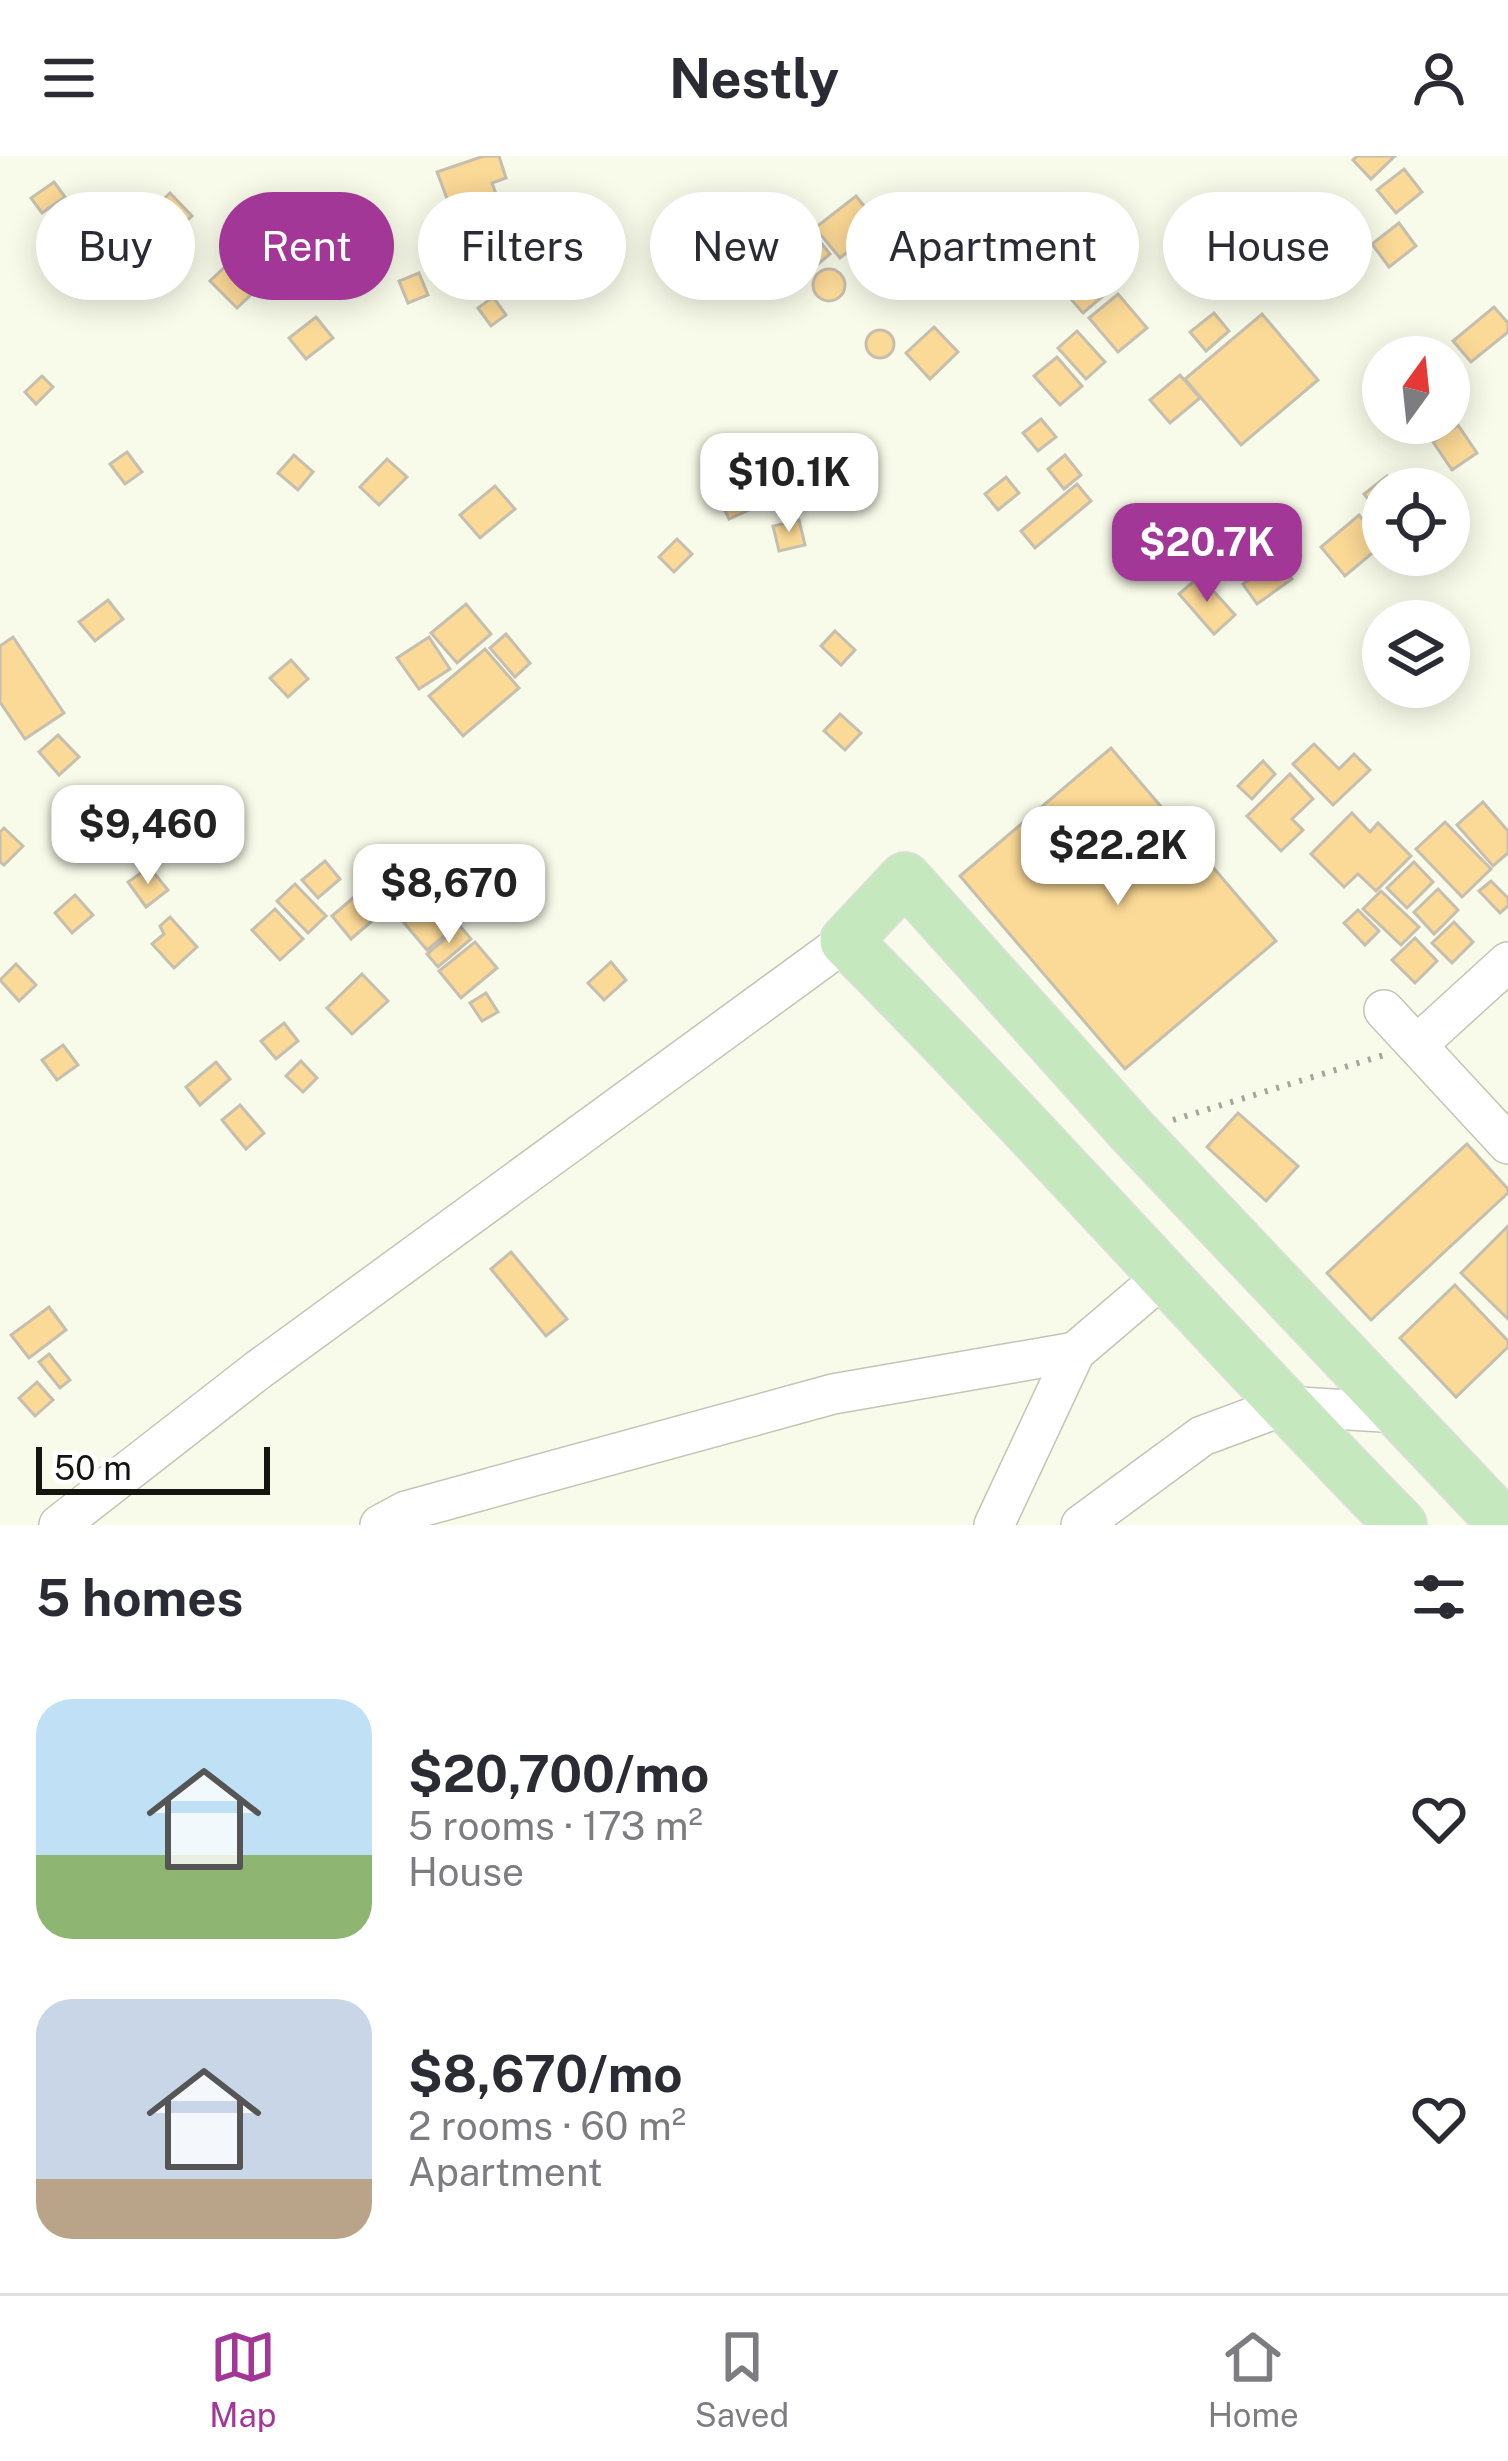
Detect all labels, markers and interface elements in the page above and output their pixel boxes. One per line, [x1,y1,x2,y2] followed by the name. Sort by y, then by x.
[36,45,102,111] icon: menu
[1406,45,1472,111] icon: person
[669,47,839,110] text: Nestly
[36,192,195,300] chip: Buy
[219,192,394,300] chip: Rent
[418,192,626,300] chip: Filters
[650,192,822,300] chip: New
[846,192,1139,300] chip: Apartment
[1163,192,1372,300] chip: House
[1362,336,1470,444] north arrow
[1362,336,1470,708] map controls
[691,433,887,535] pin: $10.1K
[727,449,851,495] text: $10.1K
[1362,468,1470,576] button: locate
[1109,503,1305,605] pin: $20.7K
[1139,519,1275,565] text: $20.7K
[1362,600,1470,708] button: layers
[50,785,246,887] pin: $9,460
[78,801,218,847] text: $9,460
[1020,806,1216,908] pin: $22.2K
[1048,822,1188,868] text: $22.2K
[351,844,547,946] pin: $8,670
[380,860,518,906] text: $8,670
[36,1441,270,1494] scale bar
[54,1449,132,1487] text: 50 m
[1406,1564,1472,1630] icon: filters
[36,1568,243,1627] text: 5 homes
[408,1744,709,1803] text: $20,700/mo
[132,1747,276,1891] icon: home
[1406,1786,1472,1852] icon: heart
[408,1803,703,1849] text: 5 rooms · 173 m²
[408,1849,524,1895] text: House
[408,2044,683,2103] text: $8,670/mo
[132,2047,276,2191] icon: home
[1406,2086,1472,2152] icon: heart
[408,2103,686,2149] text: 2 rooms · 60 m²
[408,2149,603,2195] text: Apartment
[209,2324,276,2434] tab: Map
[695,2324,789,2434] tab: Saved
[1208,2324,1299,2434] tab: Home

